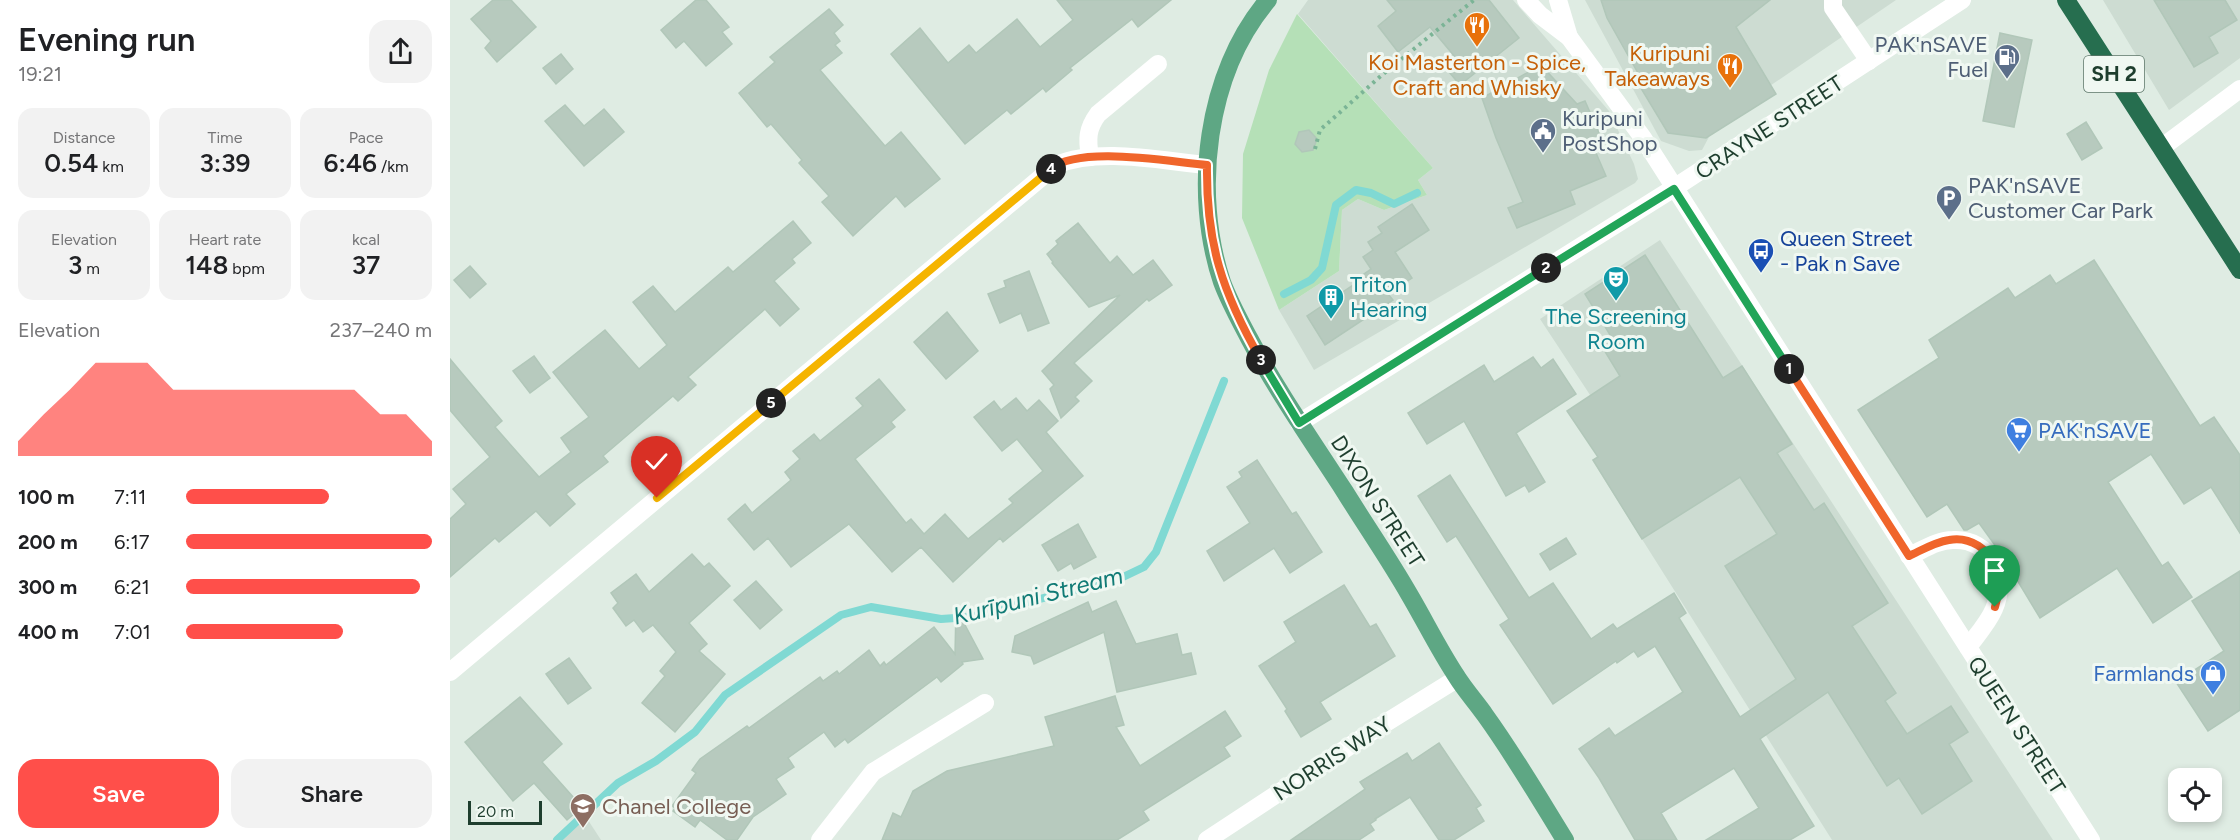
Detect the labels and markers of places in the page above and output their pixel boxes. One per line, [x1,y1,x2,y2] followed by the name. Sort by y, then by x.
[1462,10,1492,48] restaurant icon: Koi Masterton - Spice, Craft and Whisky
[1875,31,1988,83] place label: PAK'nSAVE Fuel
[1605,40,1710,92] place label: Kuripuni Takeaways
[1992,42,2022,80] fuel station icon: PAK'nSAVE Fuel
[1368,49,1586,101] place label: Koi Masterton - Spice, Craft and Whisky
[1715,51,1745,89] restaurant icon: Kuripuni Takeaways
[1562,105,1657,157] place label: Kuripuni PostShop
[1528,116,1558,154] public building icon: Kuripuni PostShop
[1036,154,1066,184] pin: 4
[1968,172,2153,224] place label: PAK'nSAVE Customer Car Park
[1934,183,1964,221] parking icon: PAK'nSAVE Customer Car Park
[1780,225,1913,277] place label: Queen Street - Pak n Save
[1746,236,1776,274] bus stop icon: Queen Street - Pak n Save
[1531,253,1561,283] pin: 2
[1601,264,1631,302] theatre icon: The Screening Room
[1350,271,1427,323] place label: Triton Hearing
[1316,282,1346,320] building icon: Triton Hearing
[1545,303,1687,355] place label: The Screening Room
[1246,345,1276,375] pin: 3
[1774,354,1804,384] pin: 1
[756,388,786,418] pin: 5
[2004,415,2034,453] supermarket icon: PAK'nSAVE
[2038,417,2151,444] place label: PAK'nSAVE
[631,436,682,498] pin
[1969,545,2020,607] pin
[2198,658,2228,696] shop icon: Farmlands
[2093,660,2194,687] place label: Farmlands
[568,791,598,829] school or university icon: Chanel College
[602,793,751,820] place label: Chanel College

